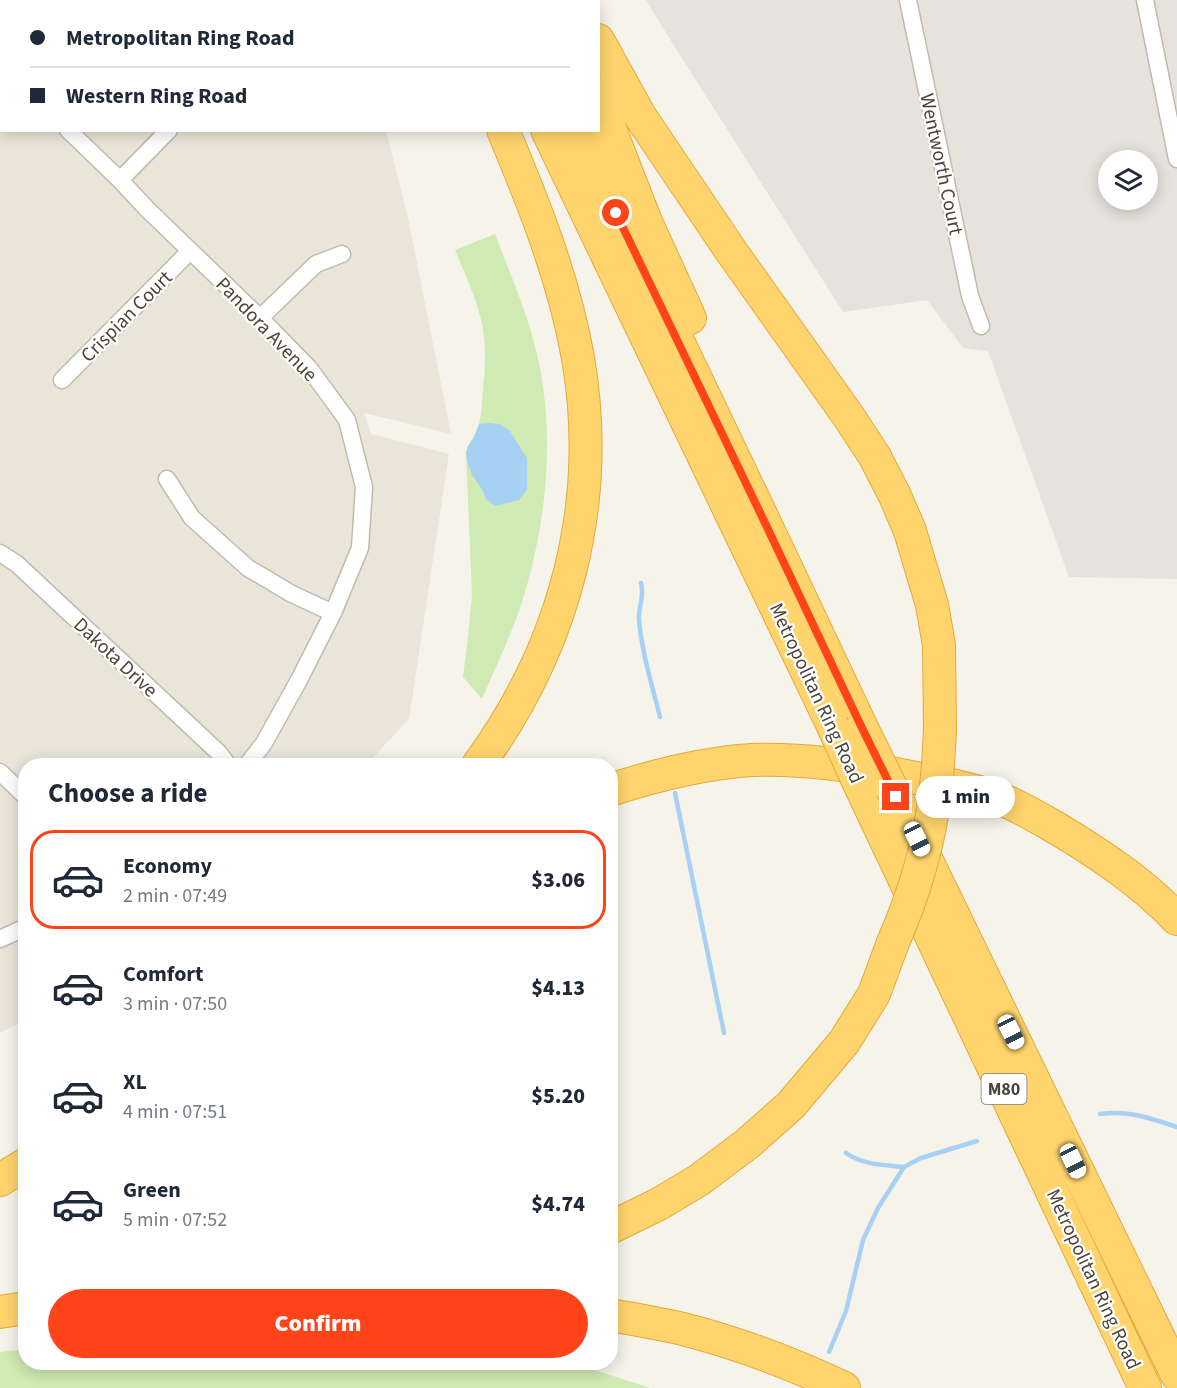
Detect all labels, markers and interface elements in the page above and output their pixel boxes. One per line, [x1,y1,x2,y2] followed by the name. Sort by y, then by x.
[66,22,295,54] text: Metropolitan Ring Road
[66,80,247,112] text: Western Ring Road
[912,91,970,238] street label: Wentworth Court
[1098,150,1158,210] map controls
[1098,150,1158,210] button: layers
[602,199,629,226] route start
[75,264,179,369] street label: Crispian Court
[209,271,324,388] street label: Pandora Avenue
[762,599,870,788] street label: Metropolitan Ring Road
[67,611,164,704] street label: Dakota Drive
[48,774,208,813] text: Choose a ride
[917,776,1016,818] callout: 1 min
[882,783,909,810] route end
[941,783,990,811] text: 1 min
[901,819,933,859] car
[123,850,212,882] text: Economy
[51,853,105,907] icon: car
[531,864,585,896] text: $3.06
[123,882,227,910] text: 2 min · 07:49
[123,958,204,990] text: Comfort
[51,961,105,1015] icon: car
[531,972,585,1004] text: $4.13
[123,990,227,1018] text: 3 min · 07:50
[995,1012,1027,1052] car
[123,1066,147,1098] text: XL
[51,1069,105,1123] icon: car
[982,1074,1026,1104] road number: M80
[531,1080,585,1112] text: $5.20
[123,1098,227,1126] text: 4 min · 07:51
[1057,1141,1089,1181] car
[123,1174,181,1206] text: Green
[51,1177,105,1231] icon: car
[1039,1185,1147,1374] street label: Metropolitan Ring Road
[531,1188,585,1220] text: $4.74
[123,1206,227,1234] text: 5 min · 07:52
[48,1289,588,1358] button: Confirm

